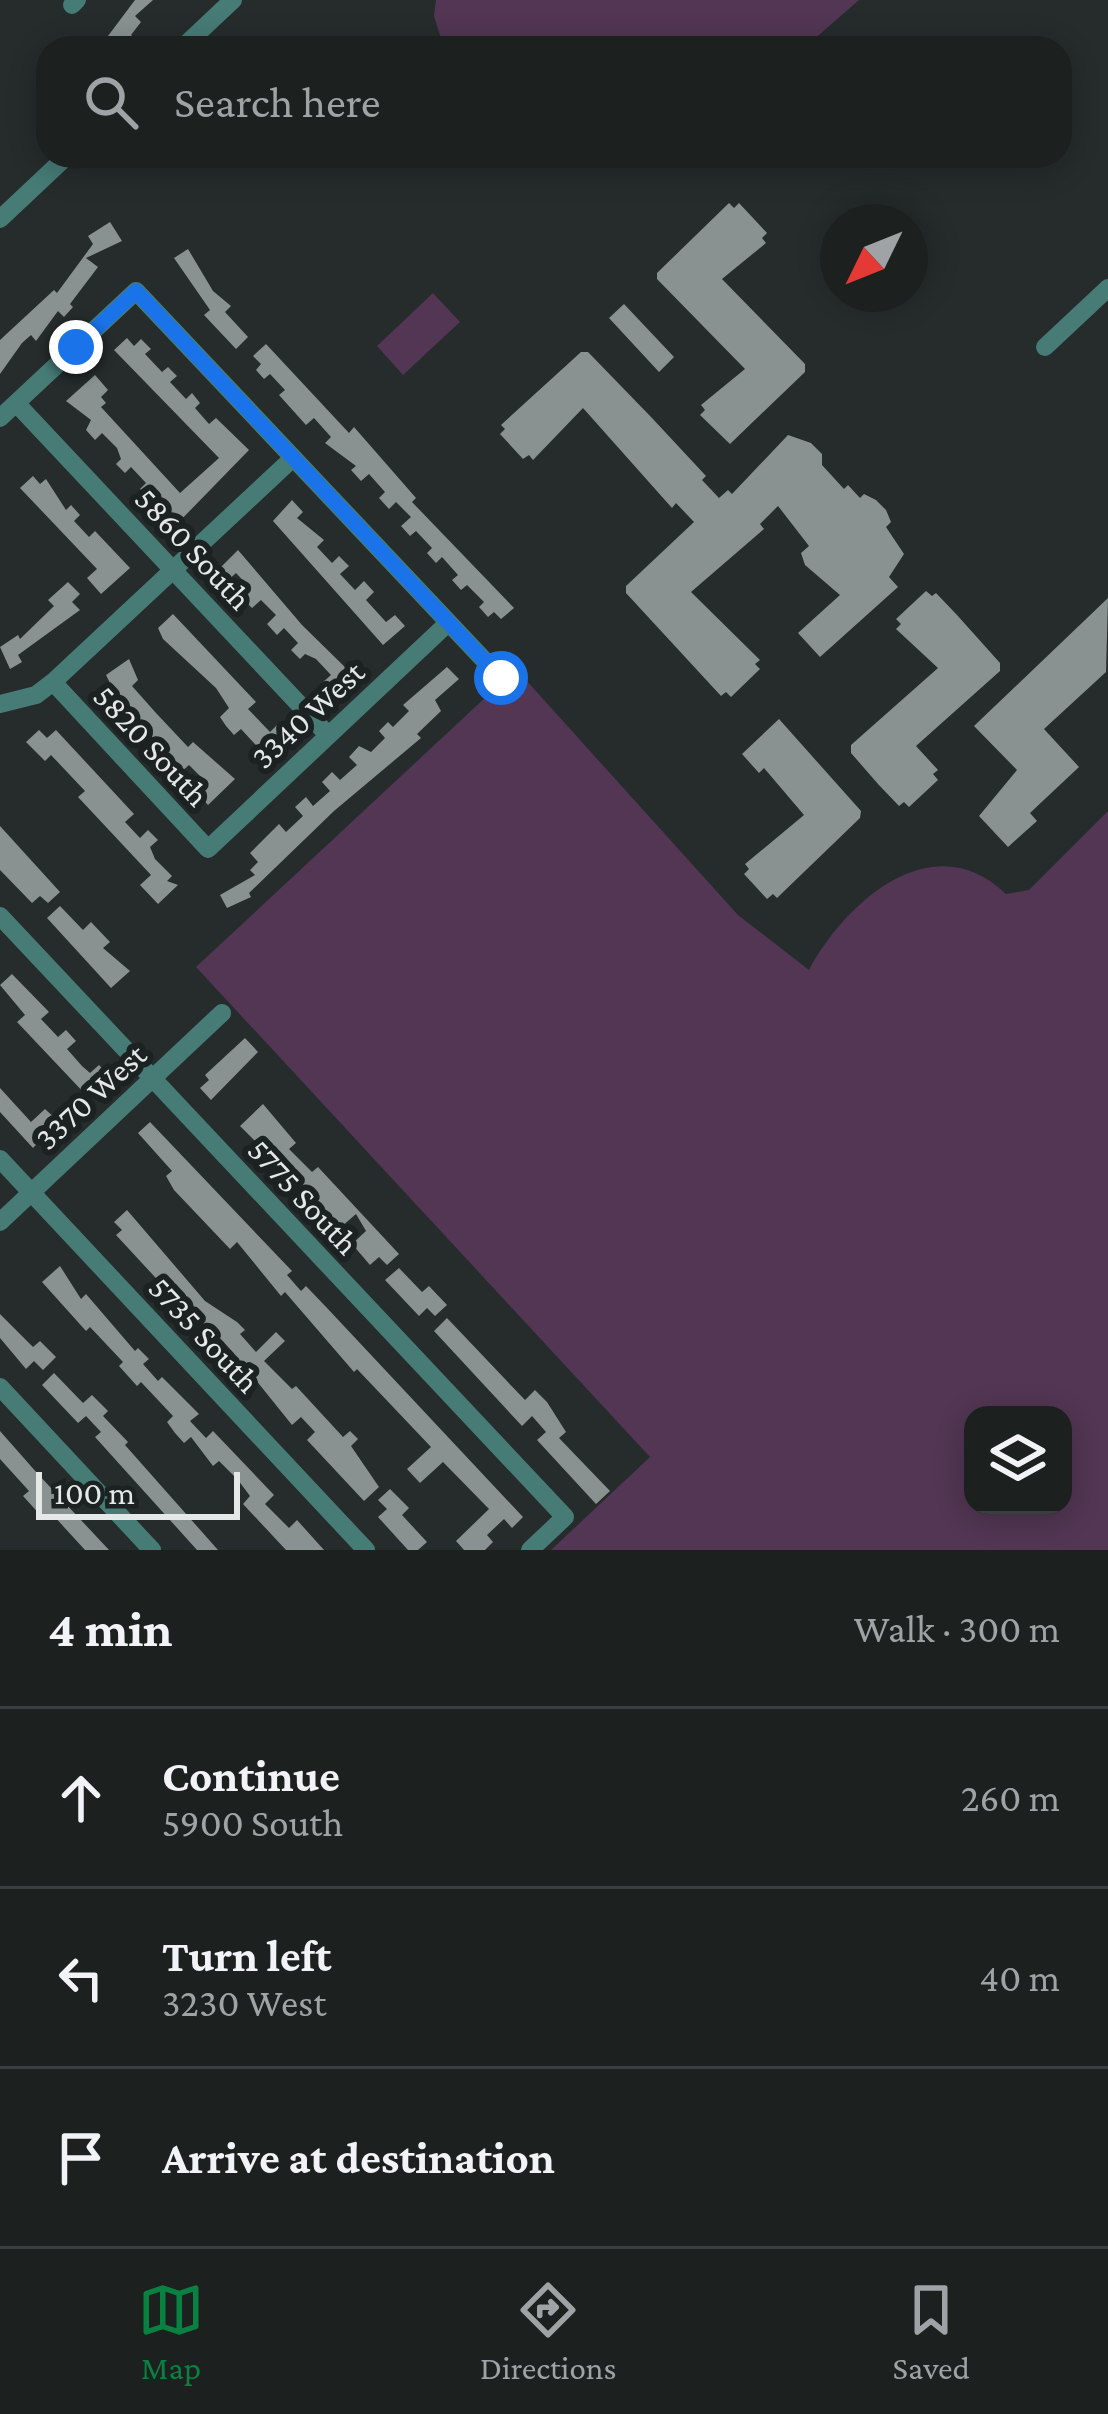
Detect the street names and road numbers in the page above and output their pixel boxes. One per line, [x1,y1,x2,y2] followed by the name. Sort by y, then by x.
[128,480,259,617] street label: 5860 South
[243,652,372,776] street label: 3340 West
[86,677,217,813] street label: 5820 South
[27,1035,154,1157] street label: 3370 West
[241,1131,366,1262] street label: 5775 South
[142,1269,268,1400] street label: 5735 South

